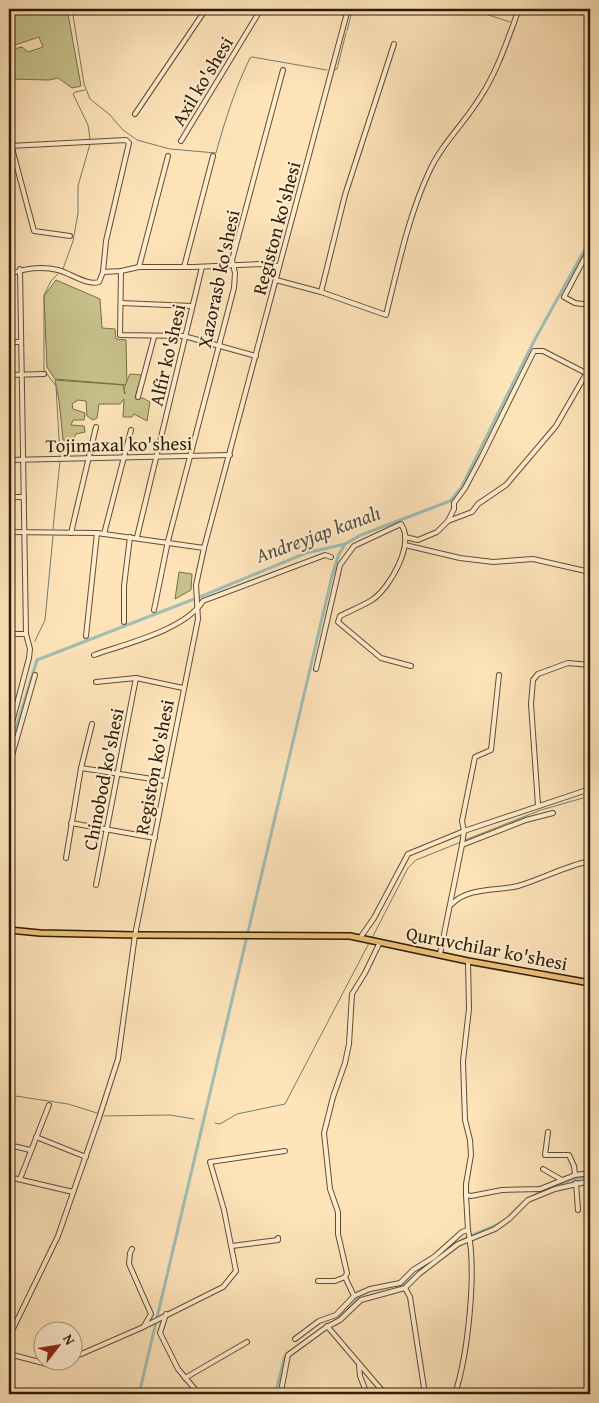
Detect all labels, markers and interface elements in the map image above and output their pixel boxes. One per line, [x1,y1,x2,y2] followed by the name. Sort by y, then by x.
[164,31,240,131] street label: Axil ko'shesi
[245,158,307,298] street label: Registon ko'shesi
[190,207,246,351] street label: Xazorasb ko'shesi
[142,301,192,409] street label: Alfir ko'shesi
[45,429,193,459] street label: Tojimaxal ko'shesi
[250,498,384,570] water label: Andreyjap kanalı
[127,697,181,837] street label: Registon ko'shesi
[75,705,131,853] street label: Chinobod ko'shesi
[404,919,570,977] street label: Quruvchilar ko'shesi
[32,1320,82,1370] north arrow
[58,1330,80,1349] text: N

